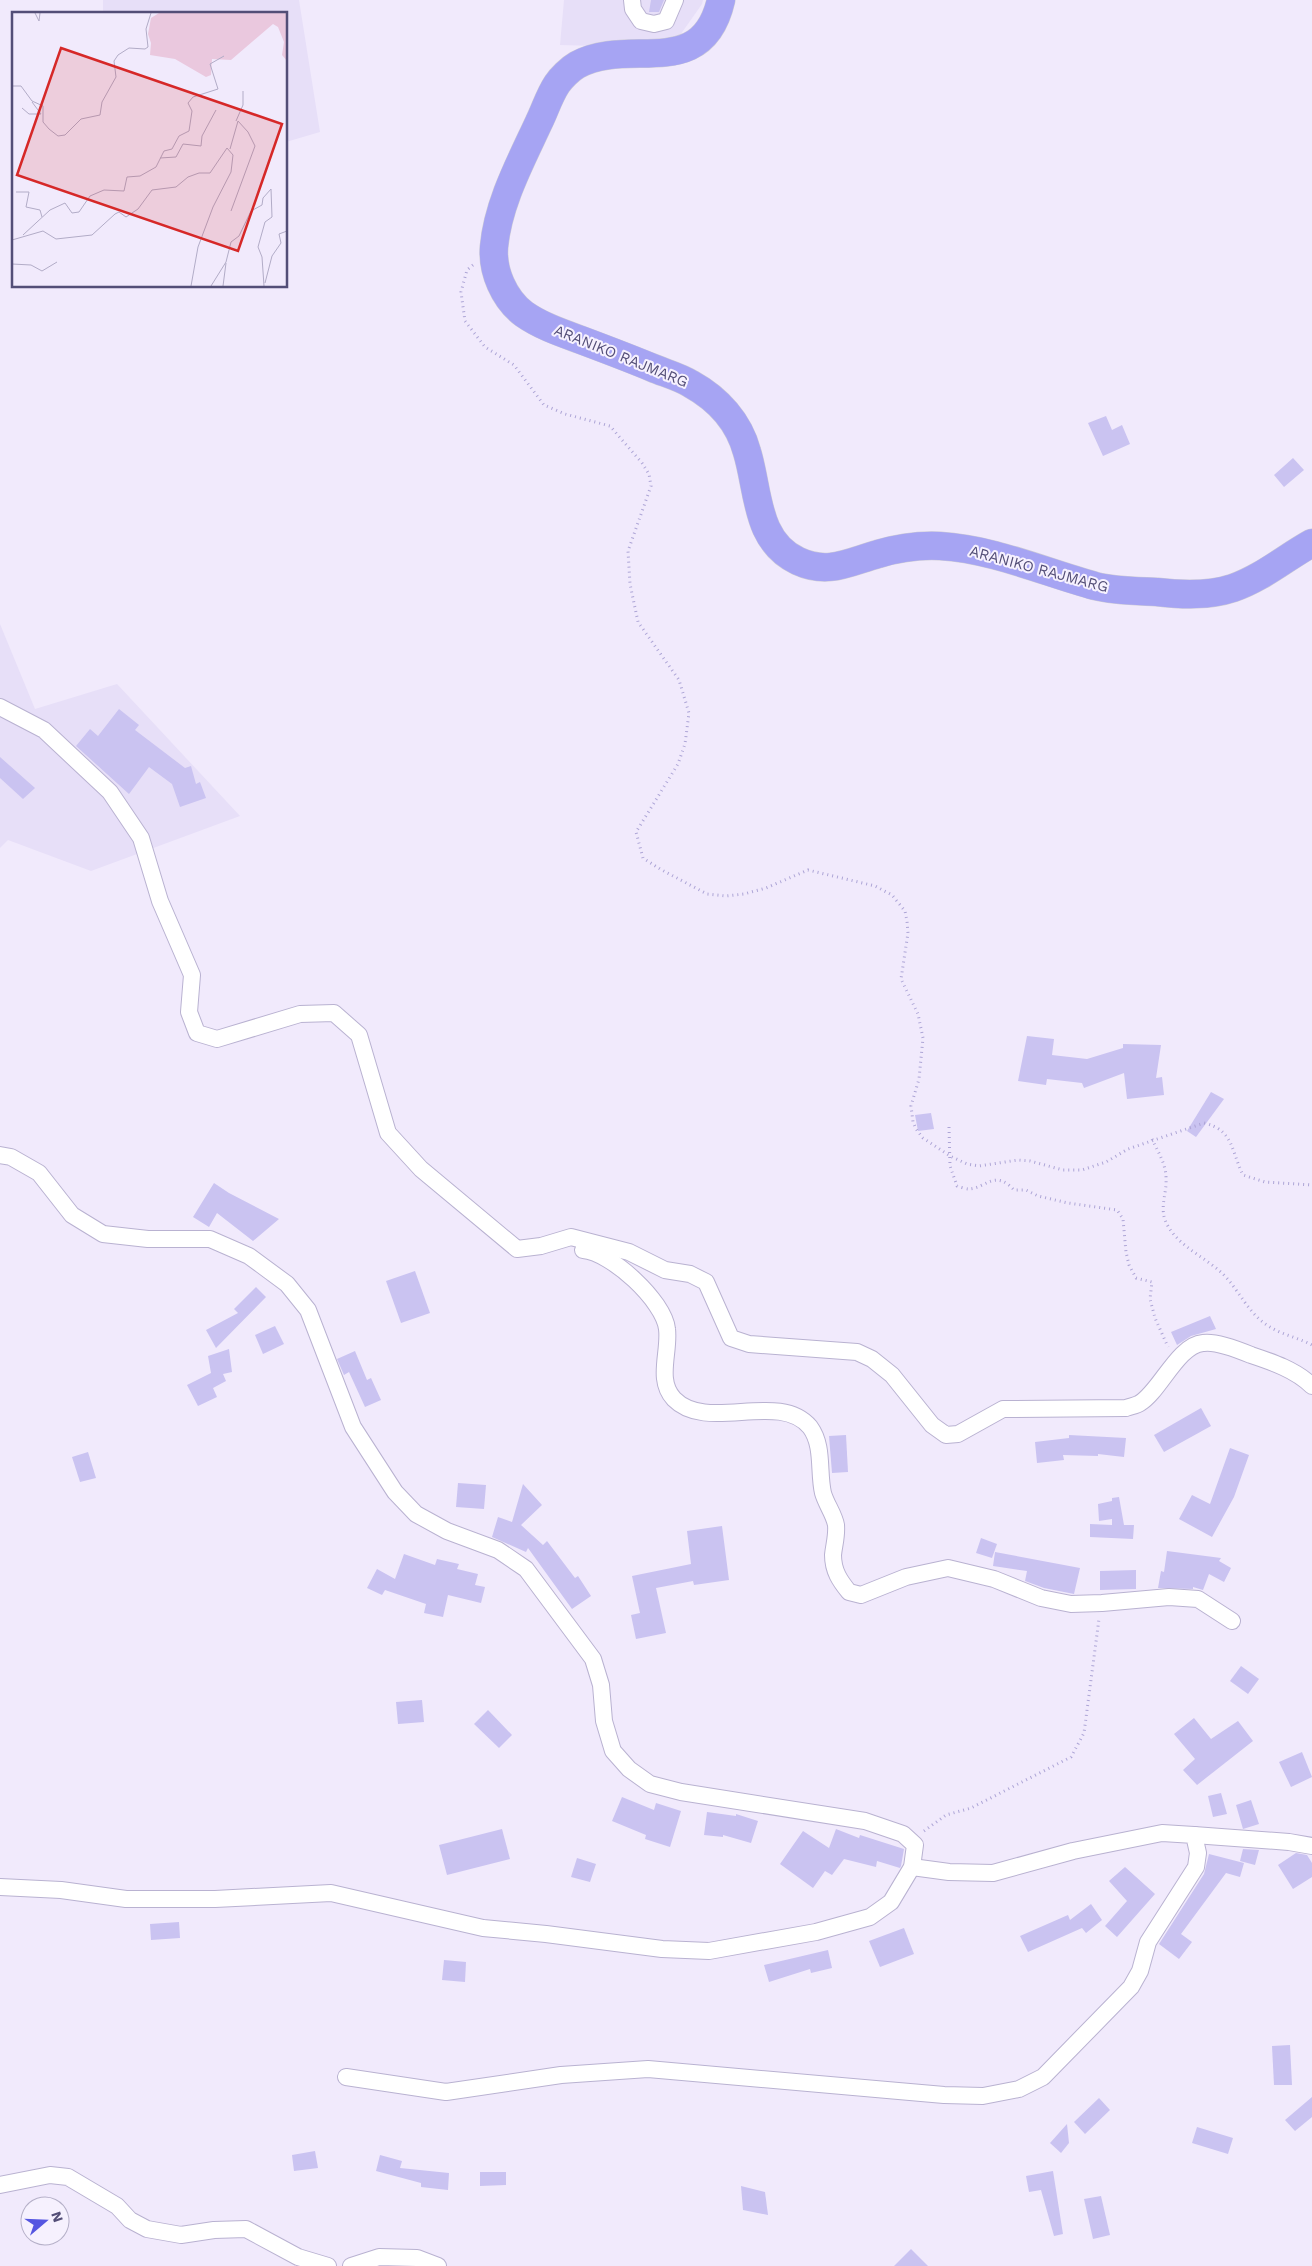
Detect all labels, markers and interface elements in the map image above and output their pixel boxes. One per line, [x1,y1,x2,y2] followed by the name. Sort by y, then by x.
[12,12,288,288] inset map
[551,321,691,391] street label: ARANIKO RAJMARG
[968,542,1110,596] street label: ARANIKO RAJMARG
[20,2196,70,2246] north arrow
[48,2209,67,2224] text: N

